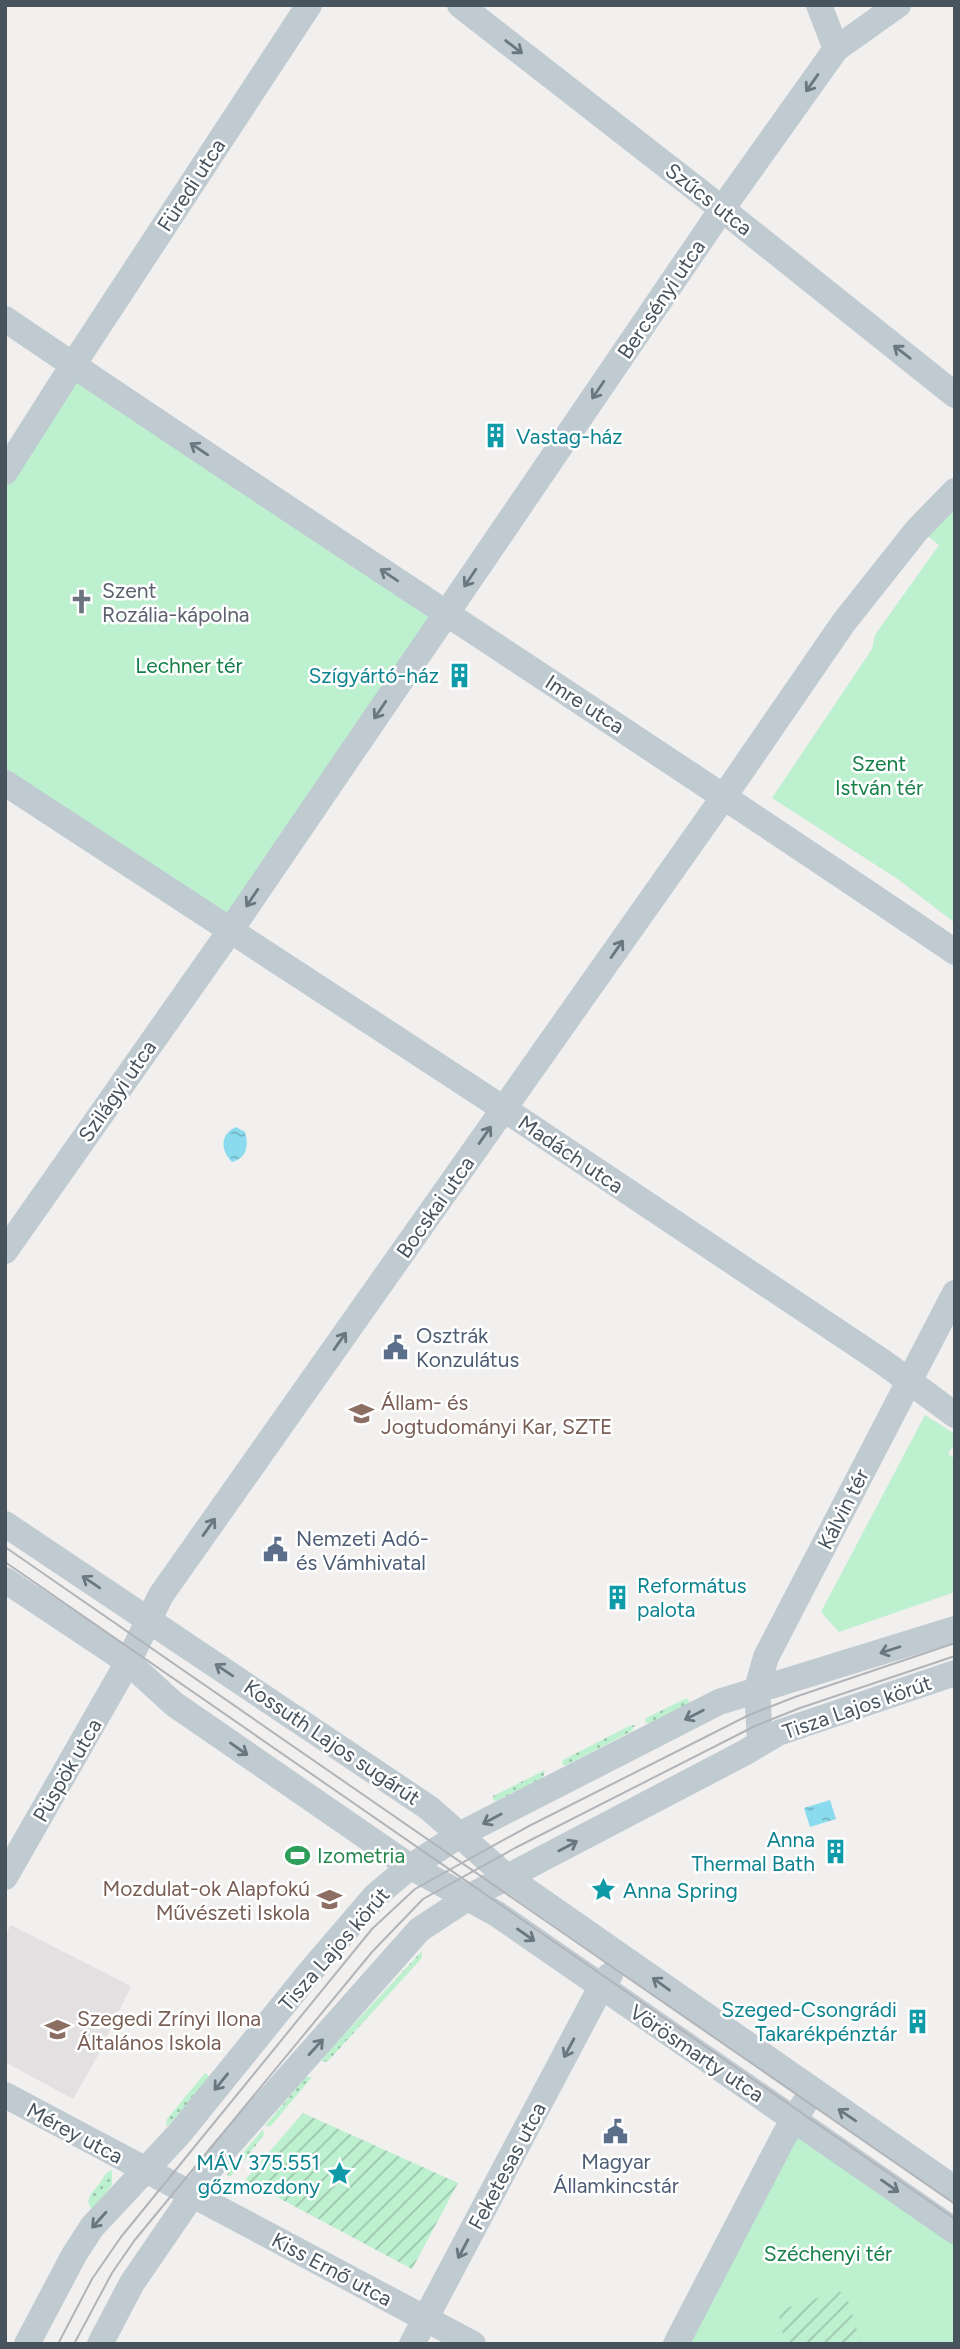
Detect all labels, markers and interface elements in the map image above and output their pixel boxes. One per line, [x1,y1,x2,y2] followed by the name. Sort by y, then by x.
[505,40,523,55] one-way arrow
[805,73,819,92] one-way arrow
[152,134,230,236] street label: Füredi utca
[661,157,757,241] street label: Szűcs utca
[612,235,710,363] street label: Bercsényi utca
[894,344,912,359] one-way arrow
[591,380,605,399] one-way arrow
[482,422,510,450] building icon: Vastag-ház
[516,424,623,449] place label: Vastag-ház
[190,442,210,456] one-way arrow
[379,568,399,582] one-way arrow
[463,568,477,587] one-way arrow
[102,578,250,627] place label: Szent Rozália-kápolna
[68,588,96,616] church icon: Szent Rozália-kápolna
[135,653,243,678] park label: Lechner tér
[445,661,473,689] building icon: Szígyártó-ház
[308,663,439,688] place label: Szígyártó-ház
[541,669,629,739] street label: Imre utca
[372,700,387,719] one-way arrow
[835,751,923,800] park label: Szent István tér
[245,888,259,908] one-way arrow
[609,940,624,959] one-way arrow
[73,1035,161,1147] street label: Szilágyi utca
[514,1110,628,1198] street label: Madách utca
[478,1126,492,1145] one-way arrow
[391,1151,479,1263] street label: Bocskai utca
[416,1323,519,1372] place label: Osztrák Konzulátus
[333,1332,347,1351] one-way arrow
[382,1333,410,1361] public building icon: Osztrák Konzulátus
[381,1390,612,1439] place label: Állam- és Jogtudományi Kar, SZTE
[347,1400,375,1428] school or university icon: Állam- és Jogtudományi Kar, SZTE
[812,1465,874,1553] street label: Kálvin tér
[202,1518,216,1537] one-way arrow
[296,1526,429,1575] place label: Nemzeti Adó- és Vámhivatal
[262,1536,290,1564] public building icon: Nemzeti Adó- és Vámhivatal
[637,1573,747,1622] place label: Református palota
[82,1575,101,1589] one-way arrow
[603,1583,631,1611] building icon: Református palota
[879,1644,901,1657] one-way arrow
[215,1663,234,1677] one-way arrow
[779,1670,935,1744] street label: Tisza Lajos körút
[239,1674,425,1810] street label: Kossuth Lajos sugárút
[684,1708,705,1722] one-way arrow
[27,1714,107,1826] street label: Püspök utca
[229,1742,249,1756] one-way arrow
[482,1812,503,1826] one-way arrow
[692,1827,815,1876] place label: Anna Thermal Bath
[821,1837,849,1865] building icon: Anna Thermal Bath
[558,1839,578,1853] one-way arrow
[283,1841,311,1869] sports icon: Izometria
[317,1843,405,1868] place label: Izometria
[102,1876,310,1925] place label: Mozdulat-ok Alapfokú Művészeti Iskola
[589,1876,617,1904] place icon: Anna Spring
[623,1878,738,1903] place label: Anna Spring
[273,1882,395,2016] street label: Tisza Lajos körút
[316,1886,344,1914] school or university icon: Mozdulat-ok Alapfokú Művészeti Iskola
[516,1927,535,1942] one-way arrow
[652,1976,671,1991] one-way arrow
[721,1997,897,2046] place label: Szeged-Csongrádi Takarékpénztár
[625,1999,769,2107] street label: Vörösmarty utca
[77,2006,261,2055] place label: Szegedi Zrínyi Ilona Általános Iskola
[903,2007,931,2035] building icon: Szeged-Csongrádi Takarékpénztár
[43,2016,71,2044] school or university icon: Szegedi Zrínyi Ilona Általános Iskola
[562,2037,575,2058] one-way arrow
[308,2038,324,2056] one-way arrow
[214,2072,229,2090] one-way arrow
[23,2097,127,2169] street label: Mérey utca
[463,2098,551,2234] street label: Feketesas utca
[838,2108,857,2122] one-way arrow
[602,2118,630,2146] public building icon: Magyar Államkincstár
[553,2149,679,2198] place label: Magyar Államkincstár
[196,2150,320,2199] place label: MÁV 375.551 gőzmozdony
[326,2160,354,2188] place icon: MÁV 375.551 gőzmozdony
[880,2179,899,2193] one-way arrow
[91,2211,107,2229] one-way arrow
[268,2227,396,2311] street label: Kiss Ernő utca
[455,2238,469,2259] one-way arrow
[764,2241,892,2266] park label: Széchenyi tér

